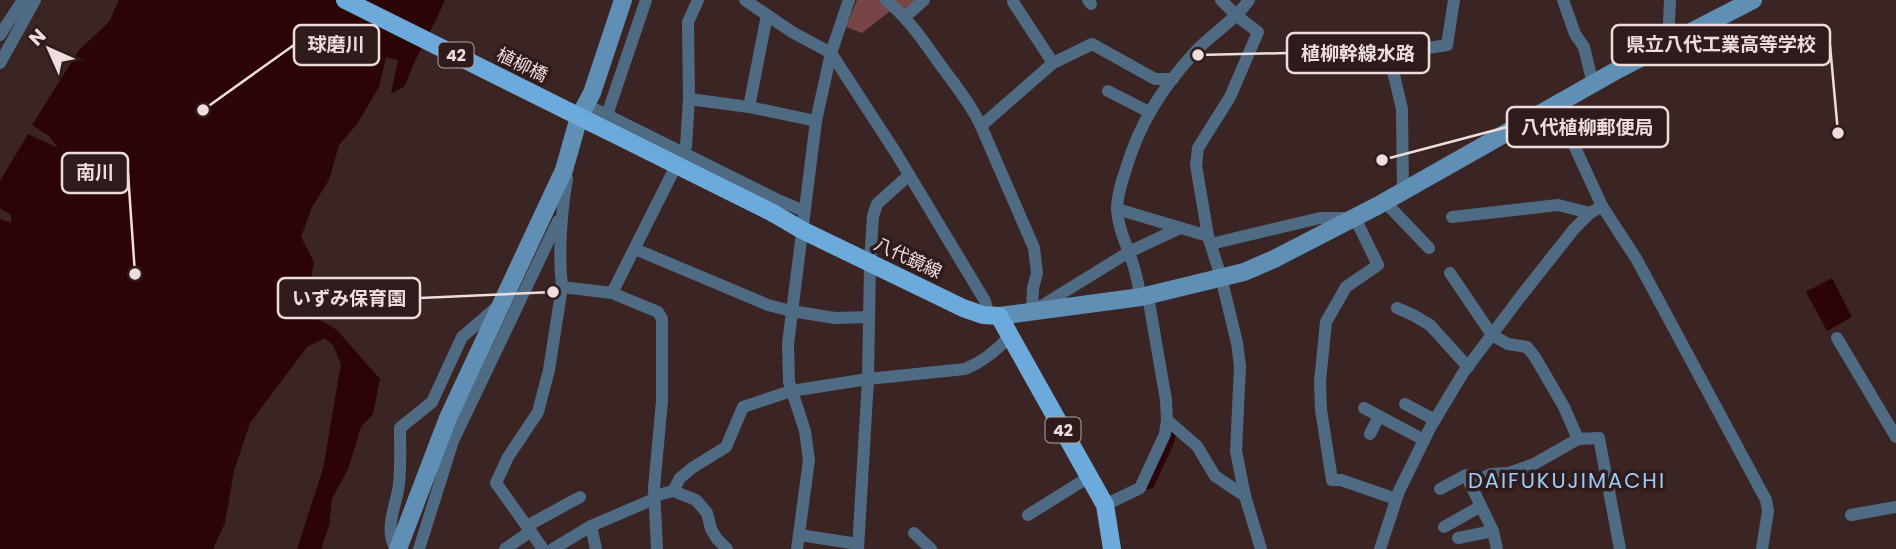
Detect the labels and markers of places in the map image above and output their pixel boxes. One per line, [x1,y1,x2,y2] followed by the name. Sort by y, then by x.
[294,25,379,65] callout: 球磨川
[1612,25,1830,65] callout: 県立八代工業高等学校
[1287,33,1429,73] callout: 植柳幹線水路
[1507,107,1668,147] callout: 八代植柳郵便局
[62,153,128,193] callout: 南川
[278,278,420,318] callout: いずみ保育園

